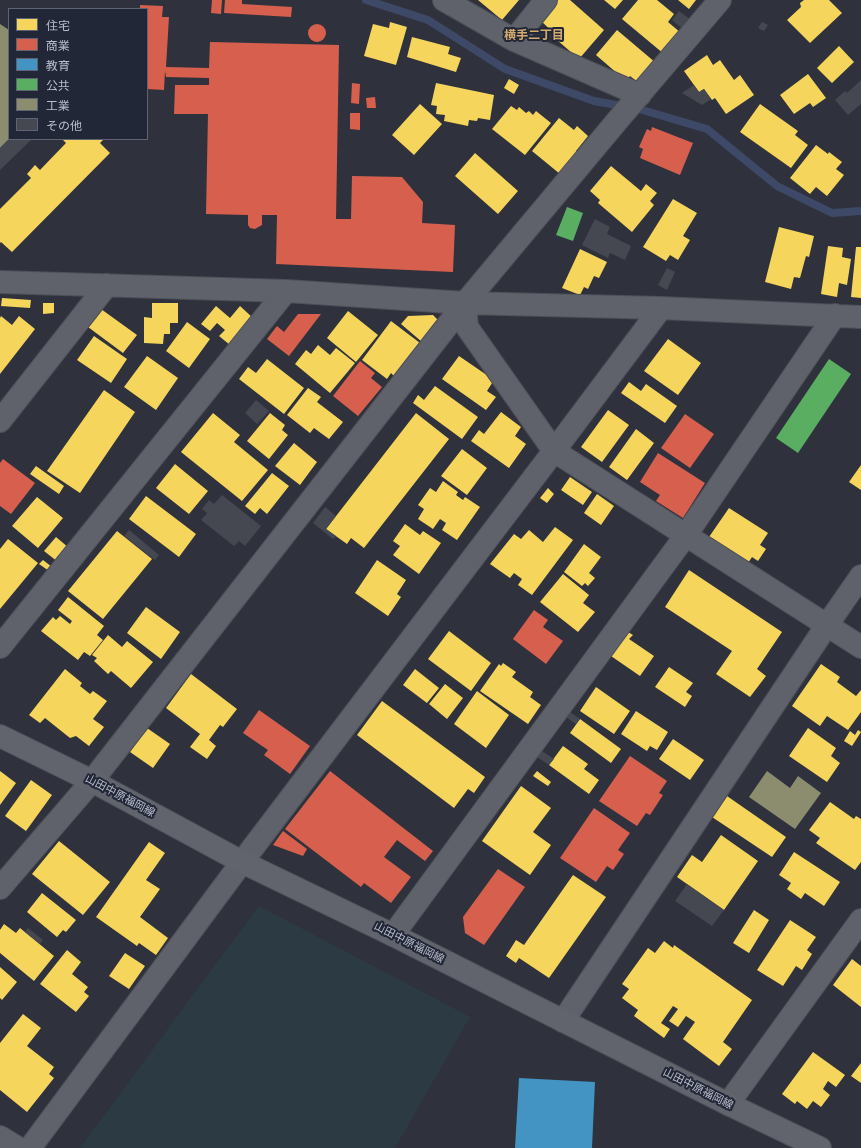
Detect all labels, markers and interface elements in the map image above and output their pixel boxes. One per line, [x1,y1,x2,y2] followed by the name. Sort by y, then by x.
[8,8,148,140] legend
[46,19,70,33] text: 住宅
[504,29,564,43] district label: 横手二丁目
[46,39,70,53] text: 商業
[46,59,70,73] text: 教育
[46,79,70,93] text: 公共
[46,99,70,113] text: 工業
[46,119,82,133] text: その他
[83,772,157,820] street label: 山田中原福岡線
[372,920,446,966] street label: 山田中原福岡線
[661,1066,735,1112] street label: 山田中原福岡線

